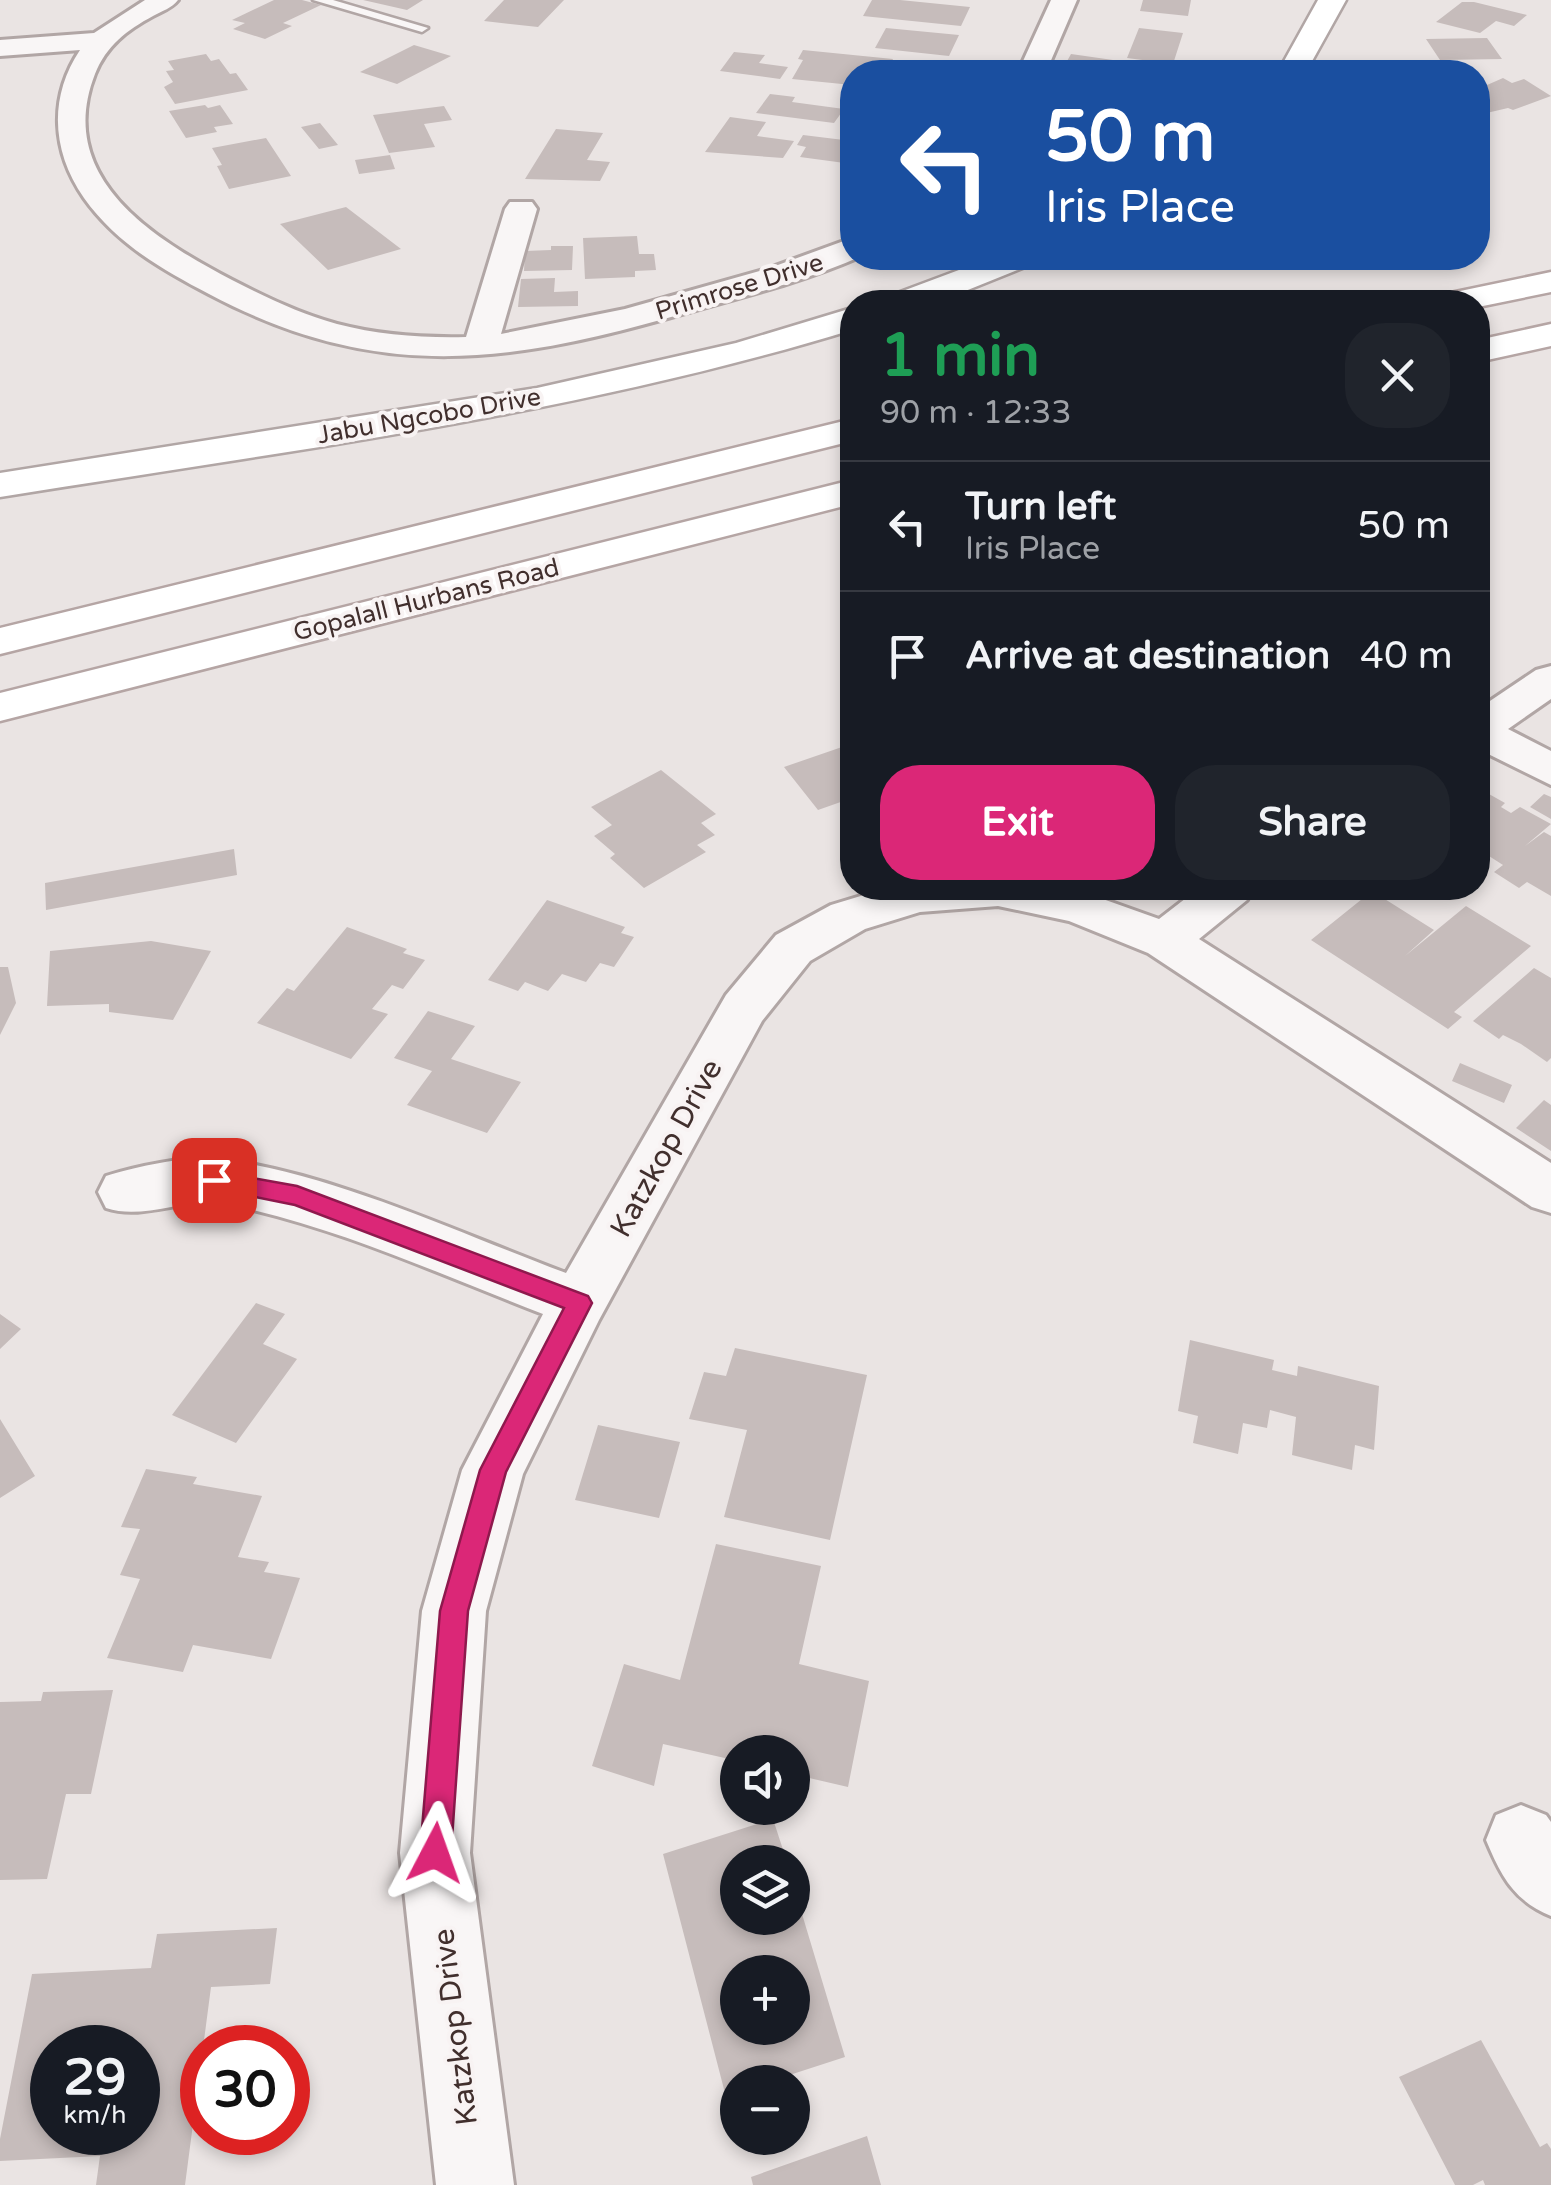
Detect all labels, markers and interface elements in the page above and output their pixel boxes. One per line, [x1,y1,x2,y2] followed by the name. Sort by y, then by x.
[1045,96,1215,180] text: 50 m
[880,100,1010,230] icon: left
[1045,181,1235,235] text: Iris Place
[652,247,827,327] street label: Primrose Drive
[880,320,1040,392] text: 1 min
[1345,323,1450,428] button: close
[315,382,543,450] street label: Jabu Ngcobo Drive
[880,394,1072,432] text: 90 m · 12:33
[965,484,1116,530] text: Turn left
[880,499,935,554] icon: left
[1358,503,1450,549] text: 50 m
[965,530,1100,568] text: Iris Place
[290,552,562,648] street label: Gopalall Hurbans Road
[880,629,935,684] icon: arrive
[965,633,1330,679] text: Arrive at destination
[1360,633,1453,679] text: 40 m
[880,765,1155,880] button: Exit
[1175,765,1450,880] button: Share
[602,1053,731,1244] street label: Katzkop Drive
[172,1138,257,1223] pin
[187,1153,242,1208] icon: arrive
[720,1735,810,2155] map controls
[720,1735,810,1825] button: sound
[383,1801,487,1905] position arrow
[720,1845,810,1935] button: layers
[425,1926,486,2127] street label: Katzkop Drive
[720,1955,810,2045] button: +
[180,2025,310,2155] speed limit sign: 30
[64,2048,126,2108] text: 29
[720,2065,810,2155] button: −
[64,2100,126,2130] text: km/h

